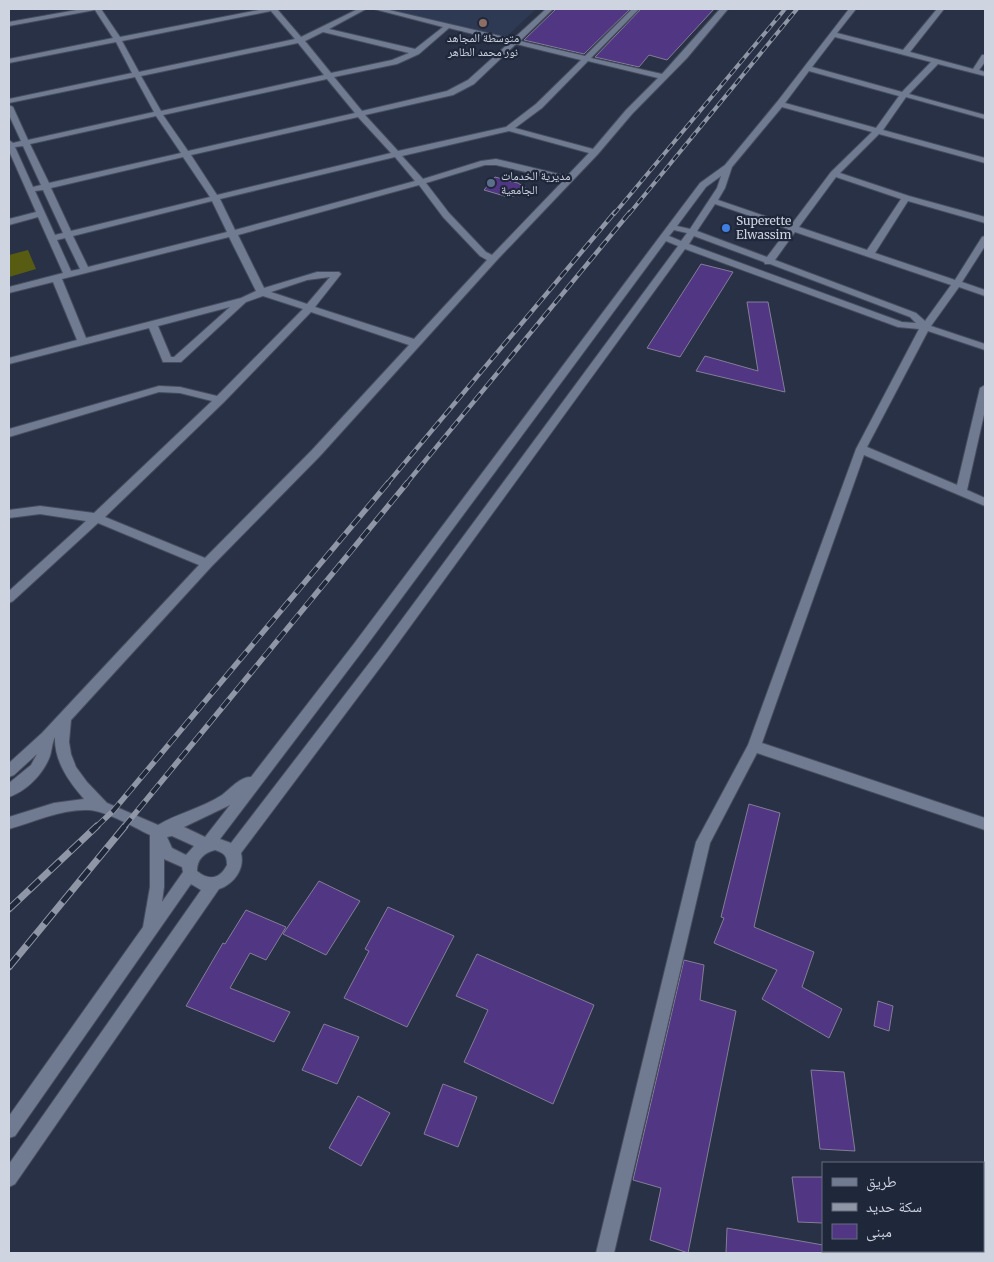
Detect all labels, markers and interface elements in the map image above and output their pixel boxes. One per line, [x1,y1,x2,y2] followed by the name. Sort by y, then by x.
[477,17,489,29] marker: متوسطة المجاهد نور محمد الطاهر
[447,30,519,59] place label: متوسطة المجاهد نور محمد الطاهر
[501,168,570,197] place label: مديرية الخدمات الجامعية
[485,177,497,189] marker: مديرية الخدمات الجامعية
[736,213,791,242] place label: Superette Elwassim
[720,222,732,234] marker: Superette Elwassim
[822,1162,984,1252] legend
[866,1172,897,1192] text: طريق
[866,1197,922,1216] text: سكة حديد
[866,1222,892,1242] text: مبنى

